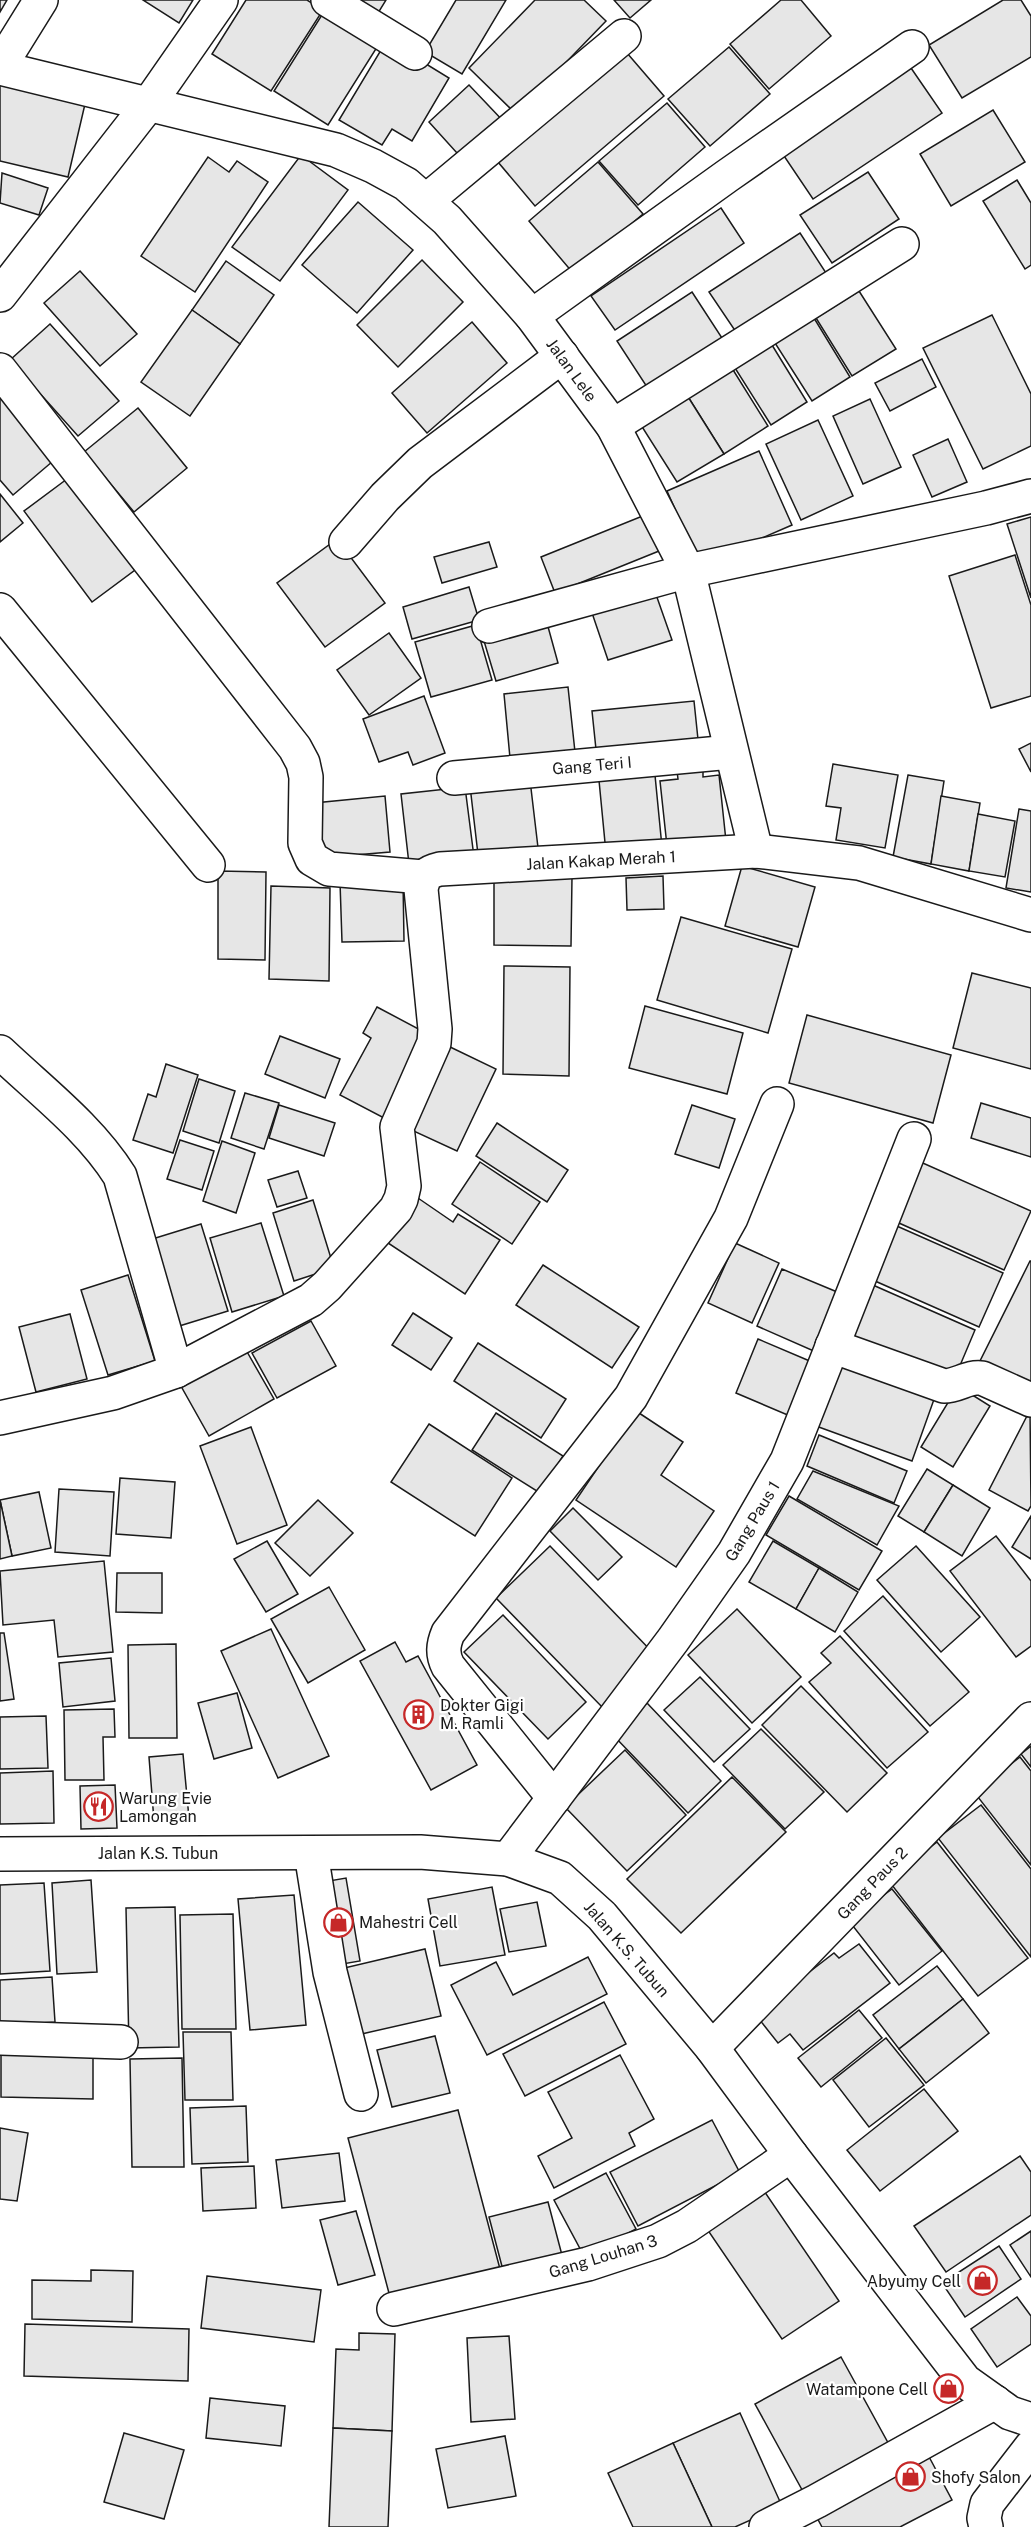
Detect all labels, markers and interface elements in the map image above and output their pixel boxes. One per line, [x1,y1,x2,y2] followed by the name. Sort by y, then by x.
[542,335,601,406] street label: Jalan Lele
[551,753,633,778] street label: Gang Teri I
[526,847,676,874] street label: Jalan Kakap Merah 1
[721,1478,784,1565] street label: Gang Paus 1
[440,1696,524,1733] place label: Dokter Gigi M. Ramli
[403,1698,435,1730] building icon: Dokter Gigi M. Ramli
[119,1789,212,1826] place label: Warung Evie Lamongan
[82,1791,114,1823] restaurant icon: Warung Evie Lamongan
[833,1843,912,1924] street label: Gang Paus 2
[98,1844,218,1863] street label: Jalan K.S. Tubun
[580,1898,673,2001] street label: Jalan K.S. Tubun
[322,1906,354,1938] shop icon: Mahestri Cell
[359,1913,458,1932] place label: Mahestri Cell
[547,2231,660,2282] street label: Gang Louhan 3
[966,2265,998,2297] shop icon: Abyumy Cell
[867,2272,961,2291] place label: Abyumy Cell
[933,2373,965,2405] shop icon: Watampone Cell
[806,2380,928,2399] place label: Watampone Cell
[894,2461,926,2493] shop icon: Shofy Salon
[931,2468,1021,2487] place label: Shofy Salon

